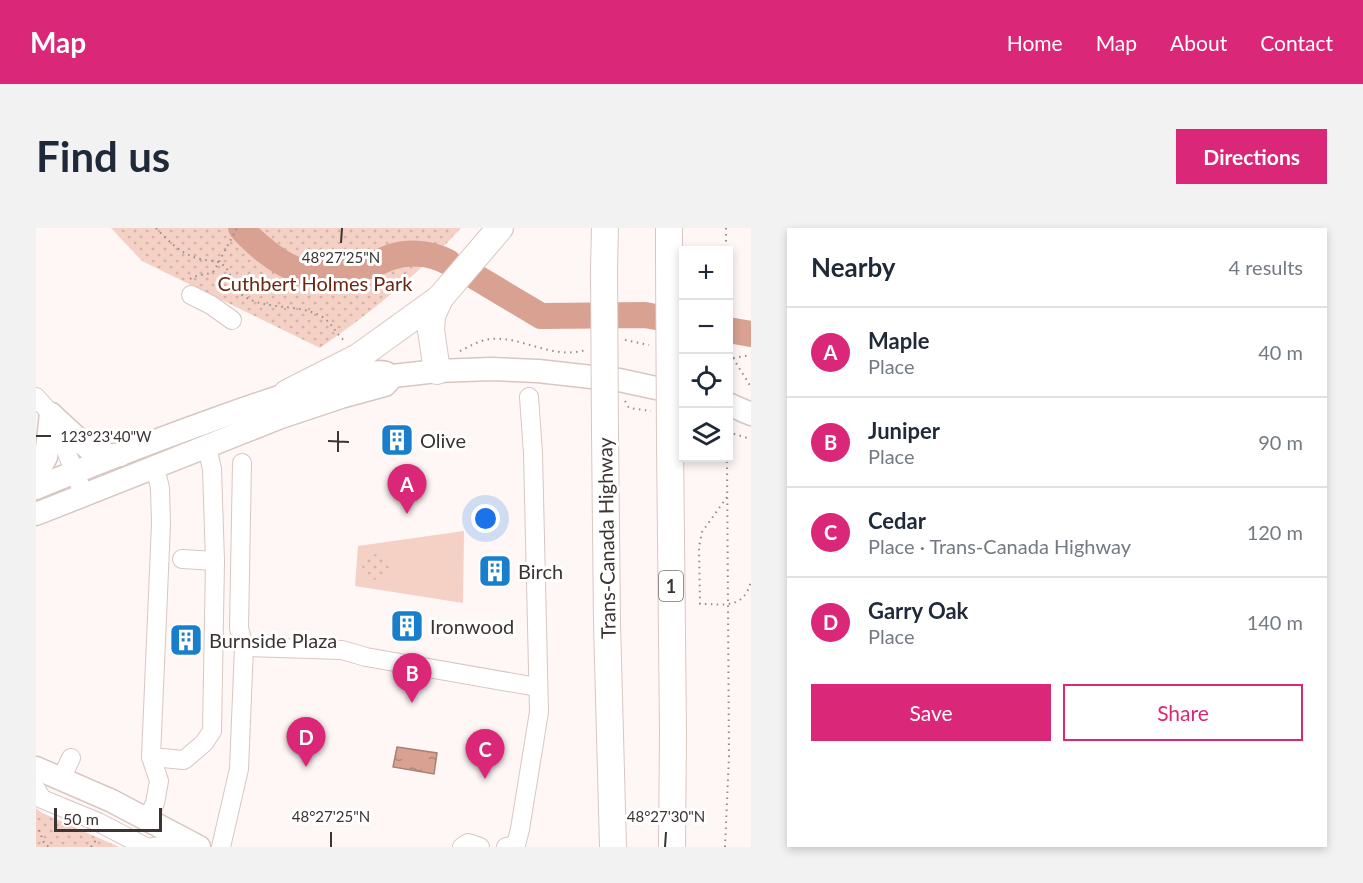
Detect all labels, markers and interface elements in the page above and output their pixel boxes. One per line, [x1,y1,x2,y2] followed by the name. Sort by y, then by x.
[30,25,86,59] text: Map
[1007,30,1063,55] text: Home
[1096,30,1137,55] text: Map
[1170,30,1227,55] text: About
[1260,30,1333,55] text: Contact
[1176,129,1327,184] button: Directions
[36,131,170,181] text: Find us
[679,246,733,462] map controls
[679,246,733,300] button: +
[302,248,380,266] text: 48°27'25"N
[811,251,896,283] text: Nearby
[1228,255,1303,279] text: 4 results
[218,271,413,295] park label: Cuthbert Holmes Park
[679,300,733,354] button: −
[868,327,929,354] text: Maple
[824,340,837,364] text: A
[1258,340,1303,364] text: 40 m
[679,354,733,408] button: locate
[868,354,915,378] text: Place
[679,408,733,462] button: layers
[868,417,940,444] text: Juniper
[379,422,415,458] building icon: Olive
[60,427,152,445] text: 123°23'40"W
[420,428,466,452] place label: Olive
[824,430,837,454] text: B
[1258,430,1303,454] text: 90 m
[592,436,620,639] street label: Trans-Canada Highway
[868,444,915,468] text: Place
[388,464,427,514] pin: A
[471,504,500,533] your location
[868,507,926,534] text: Cedar
[824,520,837,544] text: C
[1247,520,1303,544] text: 120 m
[868,534,1131,558] text: Place · Trans-Canada Highway
[477,553,513,589] building icon: Birch
[518,559,563,583] place label: Birch
[659,571,683,601] road number: 1
[868,597,968,624] text: Garry Oak
[389,608,425,644] building icon: Ironwood
[823,610,838,634] text: D
[1247,610,1303,634] text: 140 m
[430,614,514,638] place label: Ironwood
[168,622,204,658] building icon: Burnside Plaza
[868,624,915,648] text: Place
[209,628,337,652] place label: Burnside Plaza
[392,654,431,703] pin: B
[811,684,1051,741] button: Save
[1063,684,1303,741] button: Share
[286,718,326,767] pin: D
[466,730,504,779] pin: C
[54,805,162,832] scale bar
[292,807,370,825] text: 48°27'25"N
[627,807,705,825] text: 48°27'30"N
[63,809,99,828] text: 50 m

